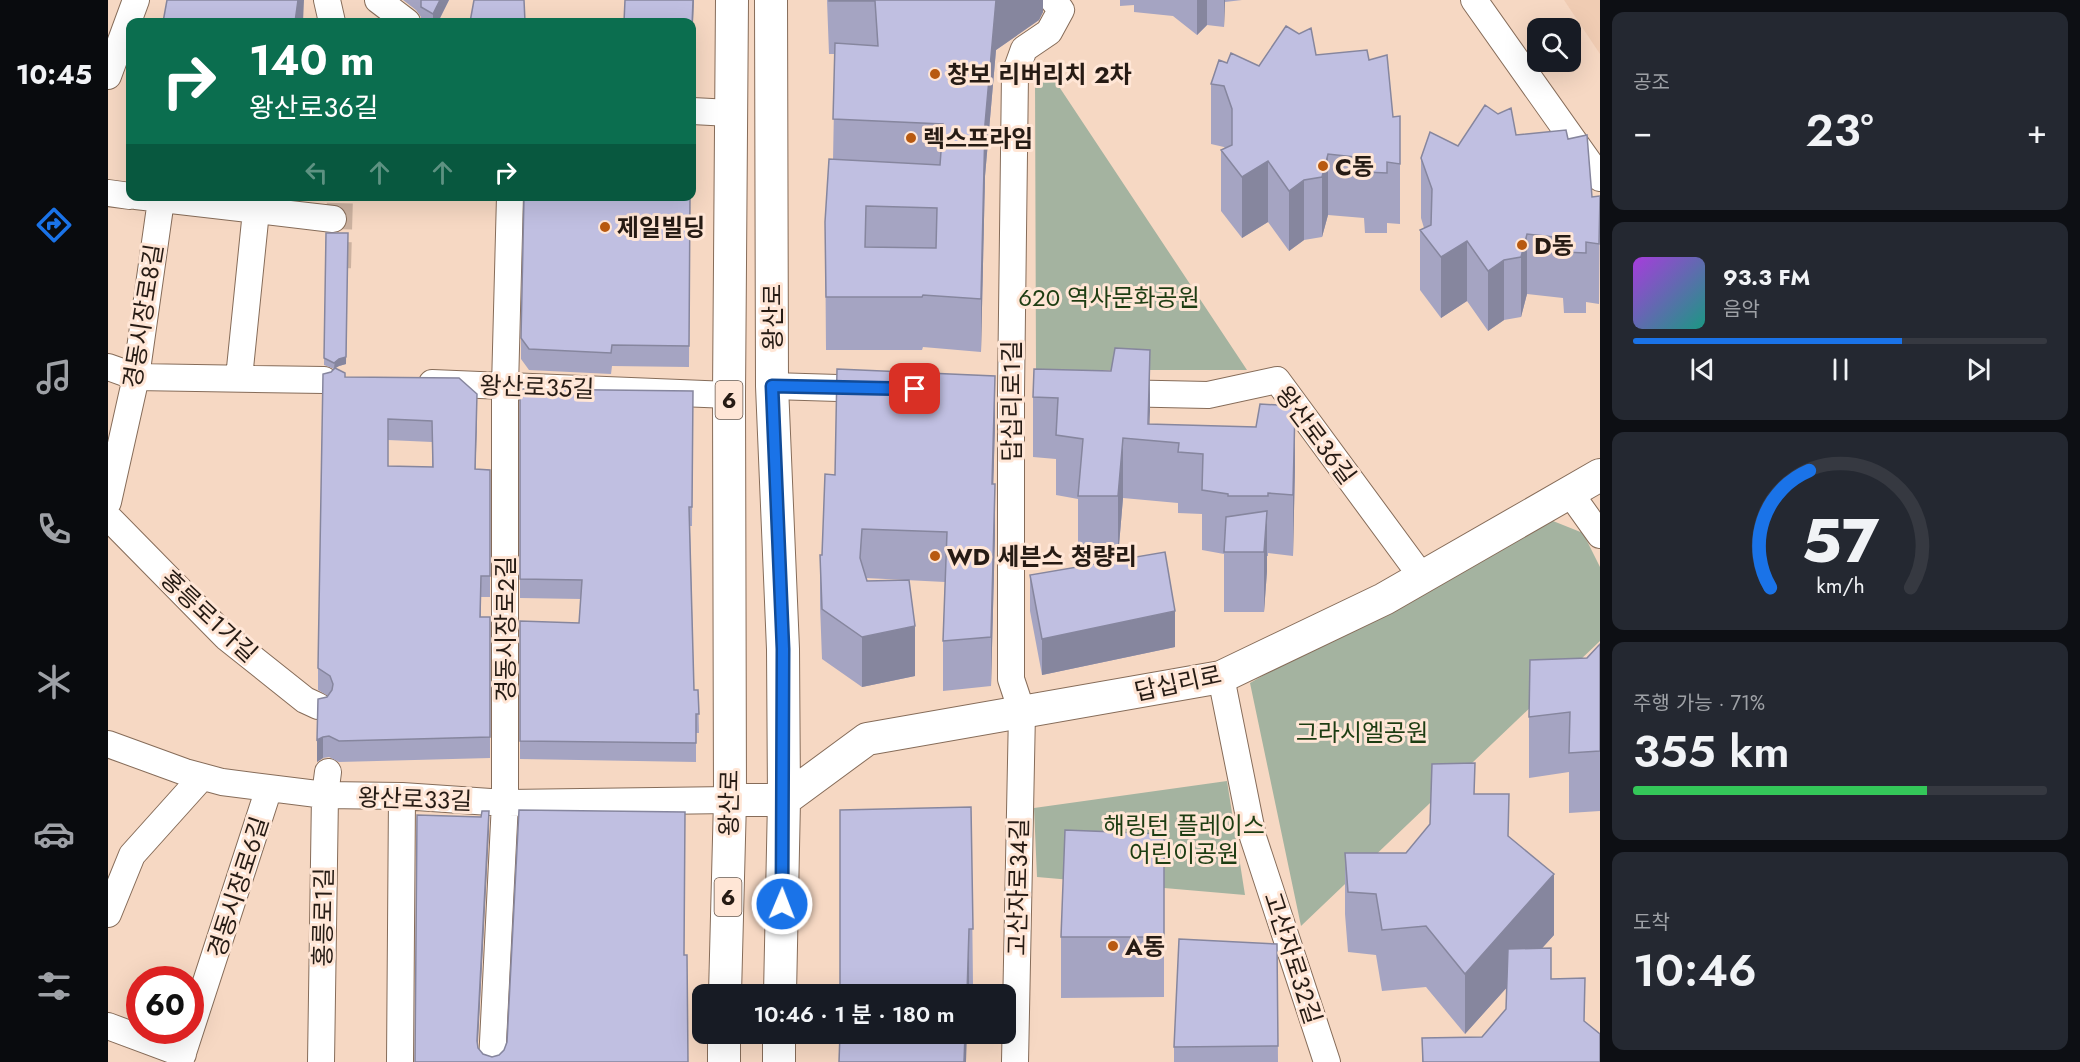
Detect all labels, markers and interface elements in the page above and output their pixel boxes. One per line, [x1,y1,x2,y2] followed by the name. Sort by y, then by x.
[1527,18,1581,72] map controls
[1527,18,1581,72] button: search
[249,30,375,91] text: 140 m
[150,42,228,120] icon: right
[16,55,92,94] text: 10:45
[947,57,1132,92] place label: 창보 리버리치 2차
[928,67,942,81] marker: 창보 리버리치 2차
[1633,68,1670,97] text: 공조
[249,88,379,127] text: 왕산로36길
[1805,98,1874,163] text: 23°
[1633,108,1652,155] text: −
[2027,108,2047,155] text: +
[923,121,1033,156] place label: 렉스프라임
[904,131,918,145] marker: 렉스프라임
[1335,149,1374,184] place label: C동
[300,156,333,189] icon: left
[363,156,396,189] icon: ahead
[426,156,459,189] icon: ahead
[489,156,522,189] icon: right
[1316,159,1330,173] marker: C동
[33,204,75,246] icon: directions
[617,210,705,245] place label: 제일빌딩
[598,220,612,234] marker: 제일빌딩
[1534,228,1574,263] place label: D동
[1515,238,1529,252] marker: D동
[114,241,172,391] street label: 경동시장로8길
[1723,261,1810,293] text: 93.3 FM
[1018,280,1200,315] park label: 620 역사문화공원
[755,284,790,350] street label: 왕산로
[1723,295,1760,324] text: 음악
[994,340,1029,462] street label: 답십리로1길
[1686,353,1719,386] icon: previous
[1824,353,1857,386] icon: pause
[1962,353,1995,386] icon: next
[33,356,75,398] icon: music
[889,363,940,414] pin
[479,368,595,406] street label: 왕산로35길
[898,372,931,405] icon: arrive
[1267,378,1365,492] street label: 왕산로36길
[716,381,742,419] road number: 6
[1801,495,1879,585] text: 57
[33,508,75,550] icon: phone
[947,539,1137,574] place label: WD 세븐스 청량리
[928,549,942,563] marker: WD 세븐스 청량리
[488,556,523,702] street label: 경동시장로2길
[153,562,265,670] street label: 홍릉로1가길
[1816,570,1864,601] text: km/h
[1131,657,1225,709] street label: 답십리로
[33,661,75,703] icon: climate
[1633,689,1765,718] text: 주행 가능 · 71%
[1296,715,1428,750] park label: 그라시엘공원
[1633,719,1790,784] text: 355 km
[711,770,747,836] street label: 왕산로
[357,780,473,818] street label: 왕산로33길
[1103,808,1265,871] park label: 해링턴 플레이스 어린이공원
[199,812,277,962] street label: 경동시장로6길
[33,813,75,855] icon: car
[999,818,1037,956] street label: 고산자로34길
[305,867,341,967] street label: 홍릉로1길
[750,872,814,936] position arrow
[714,878,742,916] road number: 6
[1255,887,1331,1029] street label: 고산자로32길
[1633,908,1670,937] text: 도착
[1124,929,1165,964] place label: A동
[1633,938,1757,1003] text: 10:46
[1106,939,1120,953] marker: A동
[33,965,75,1007] icon: filters
[126,966,204,1044] speed limit sign: 60
[754,998,955,1030] text: 10:46 · 1 분 · 180 m

